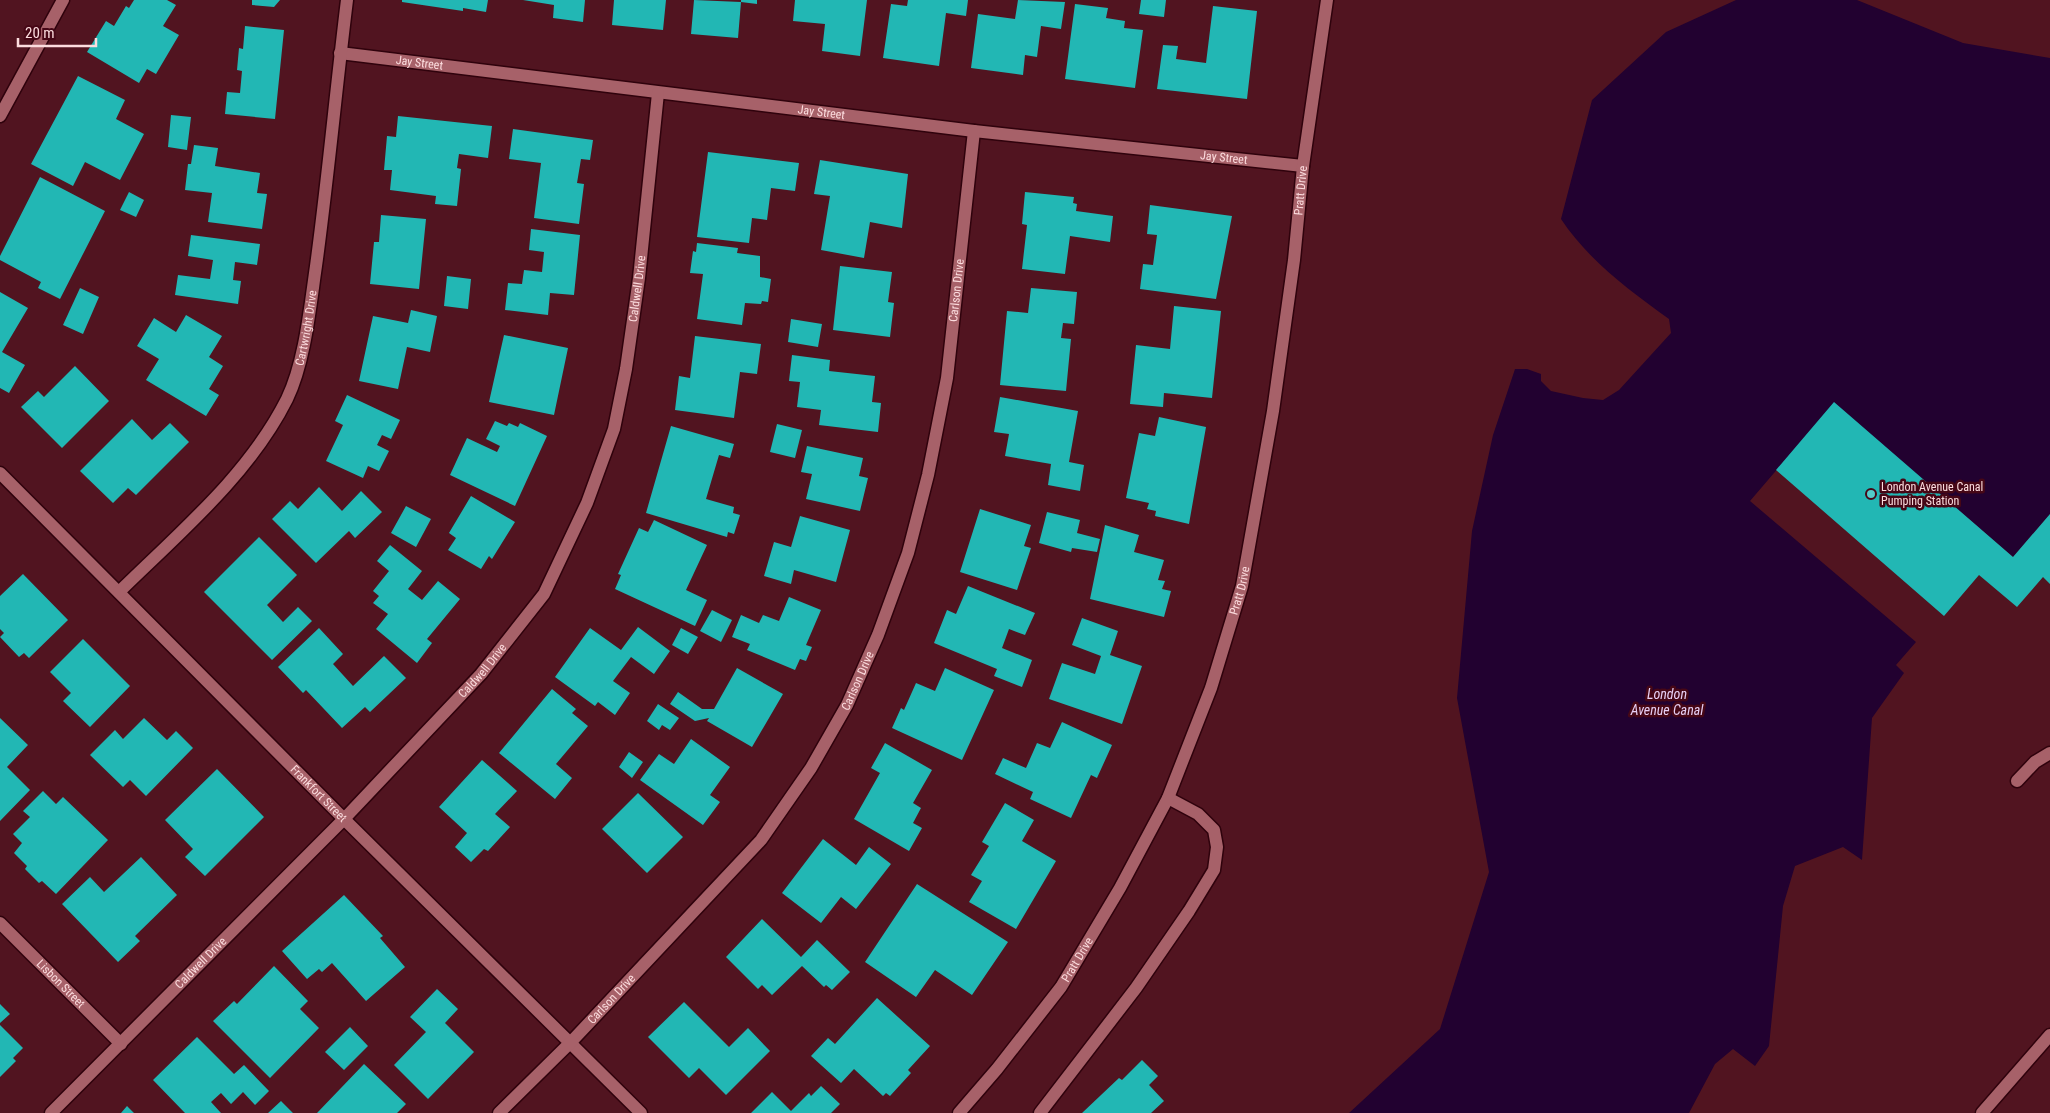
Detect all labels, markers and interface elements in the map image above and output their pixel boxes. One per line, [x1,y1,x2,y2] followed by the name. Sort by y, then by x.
[18,15,95,47] scale bar
[25,24,55,42] text: 20 m
[395,53,444,73] street label: Jay Street
[797,102,846,122] street label: Jay Street
[1199,148,1249,167] street label: Jay Street
[1291,165,1310,216] street label: Pratt Drive
[626,254,648,323] street label: Caldwell Drive
[946,258,967,323] street label: Carlson Drive
[292,289,320,367] street label: Cartwright Drive
[1881,480,1983,508] place label: London Avenue Canal Pumping Station
[1865,488,1877,500] marker: London Avenue Canal Pumping Station
[1227,565,1252,617] street label: Pratt Drive
[455,640,510,701] street label: Caldwell Drive
[838,649,877,713] street label: Carlson Drive
[1630,686,1704,718] water label: London Avenue Canal
[288,762,350,825] street label: Frankfort Street
[172,934,230,992] street label: Caldwell Drive
[1059,934,1096,985] street label: Pratt Drive
[34,957,88,1011] street label: Lisbon Street
[585,971,638,1027] street label: Carlson Drive

